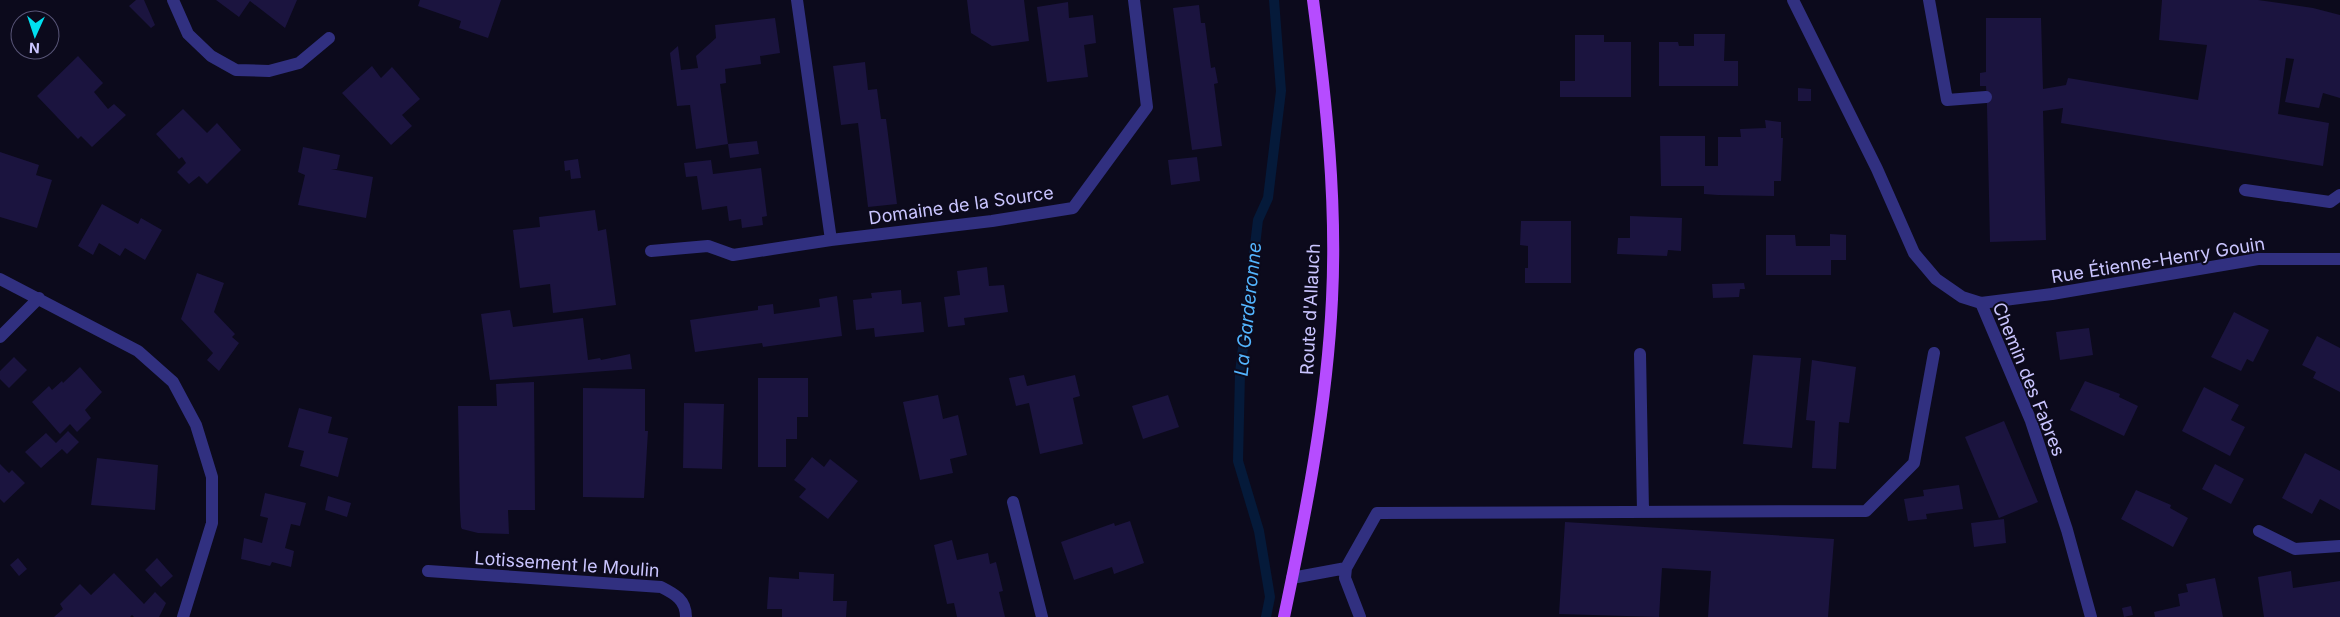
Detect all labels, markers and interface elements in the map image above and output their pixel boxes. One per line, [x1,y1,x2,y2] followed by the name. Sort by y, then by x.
[10,10,60,60] north arrow
[29,40,40,57] text: N
[867,182,1055,228] street label: Domaine de la Source
[2050,232,2266,287] street label: Rue Étienne-Henry Gouin
[1230,241,1266,377] water label: La Garderonne
[1296,243,1324,375] street label: Route d'Allauch
[1989,299,2069,459] street label: Chemin des Fabres
[474,547,660,581] street label: Lotissement le Moulin

